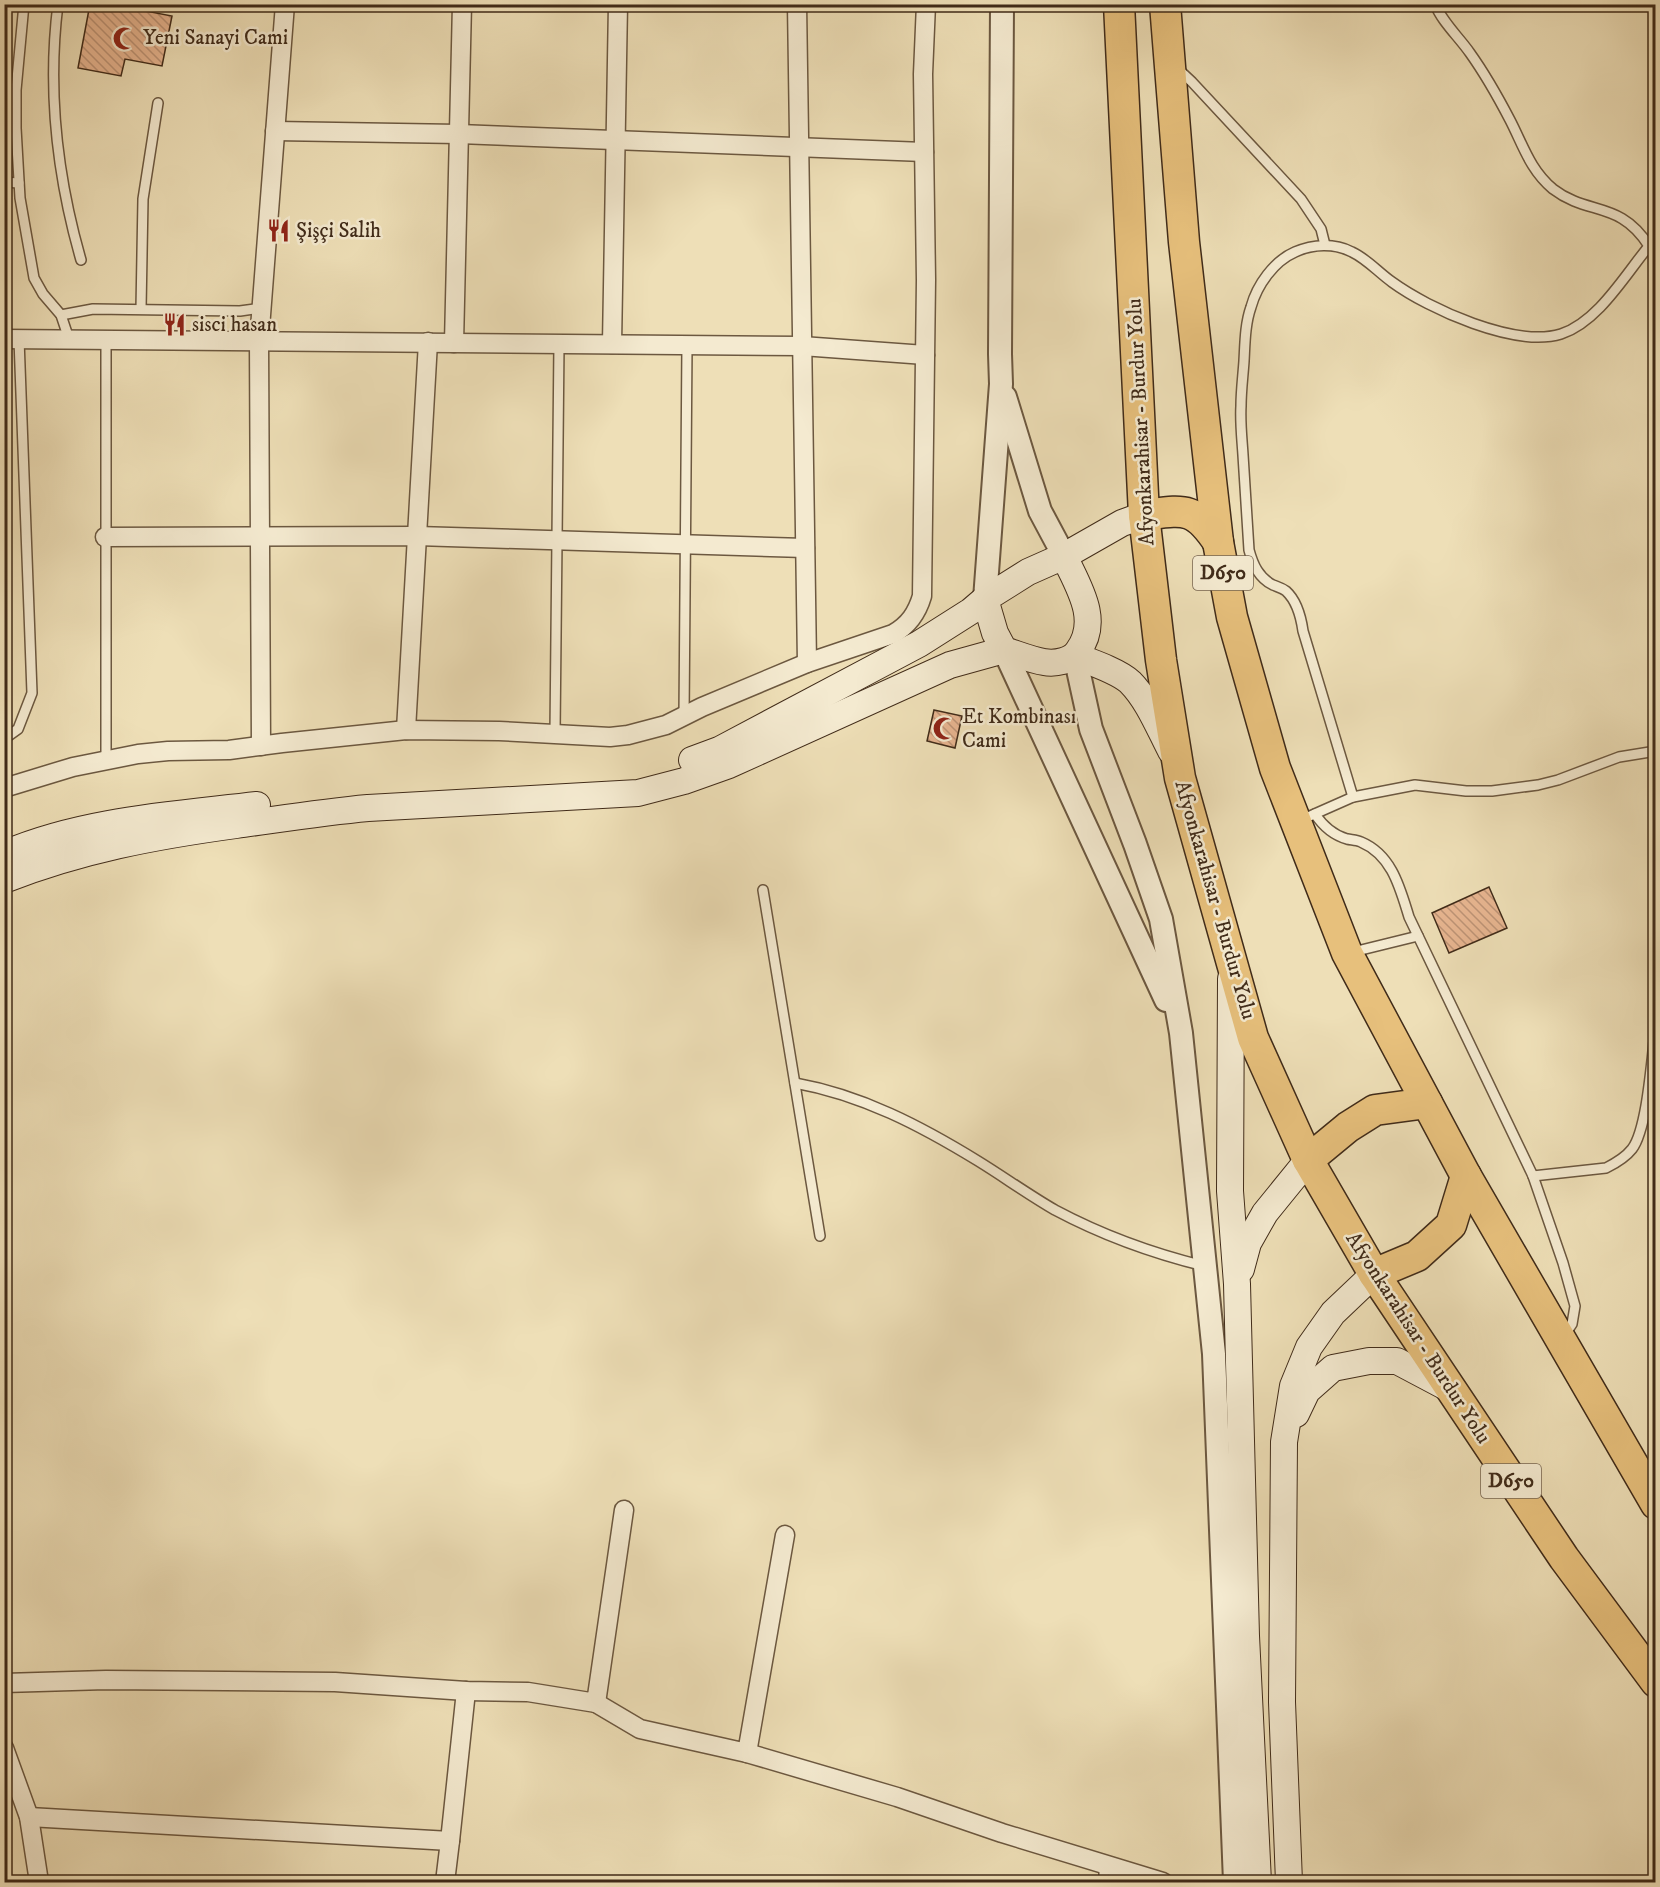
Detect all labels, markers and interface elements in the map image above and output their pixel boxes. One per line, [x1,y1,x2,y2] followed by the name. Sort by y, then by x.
[112,25,138,51] mosque icon: Yeni Sanayi Cami
[143,25,288,51] place label: Yeni Sanayi Cami
[265,218,291,244] restaurant icon: Şişçi Salih
[296,218,381,244] place label: Şişçi Salih
[1122,298,1160,546] street label: Afyonkarahisar - Burdur Yolu
[161,312,187,338] restaurant icon: sisci hasan
[192,312,277,338] place label: sisci hasan
[1193,556,1253,590] road number: D650
[962,704,1076,754] place label: Et Kombinası Cami
[931,716,957,742] mosque icon: Et Kombinası Cami
[1168,778,1262,1022] street label: Afyonkarahisar - Burdur Yolu
[1340,1227,1496,1449] street label: Afyonkarahisar - Burdur Yolu
[1481,1464,1541,1498] road number: D650

